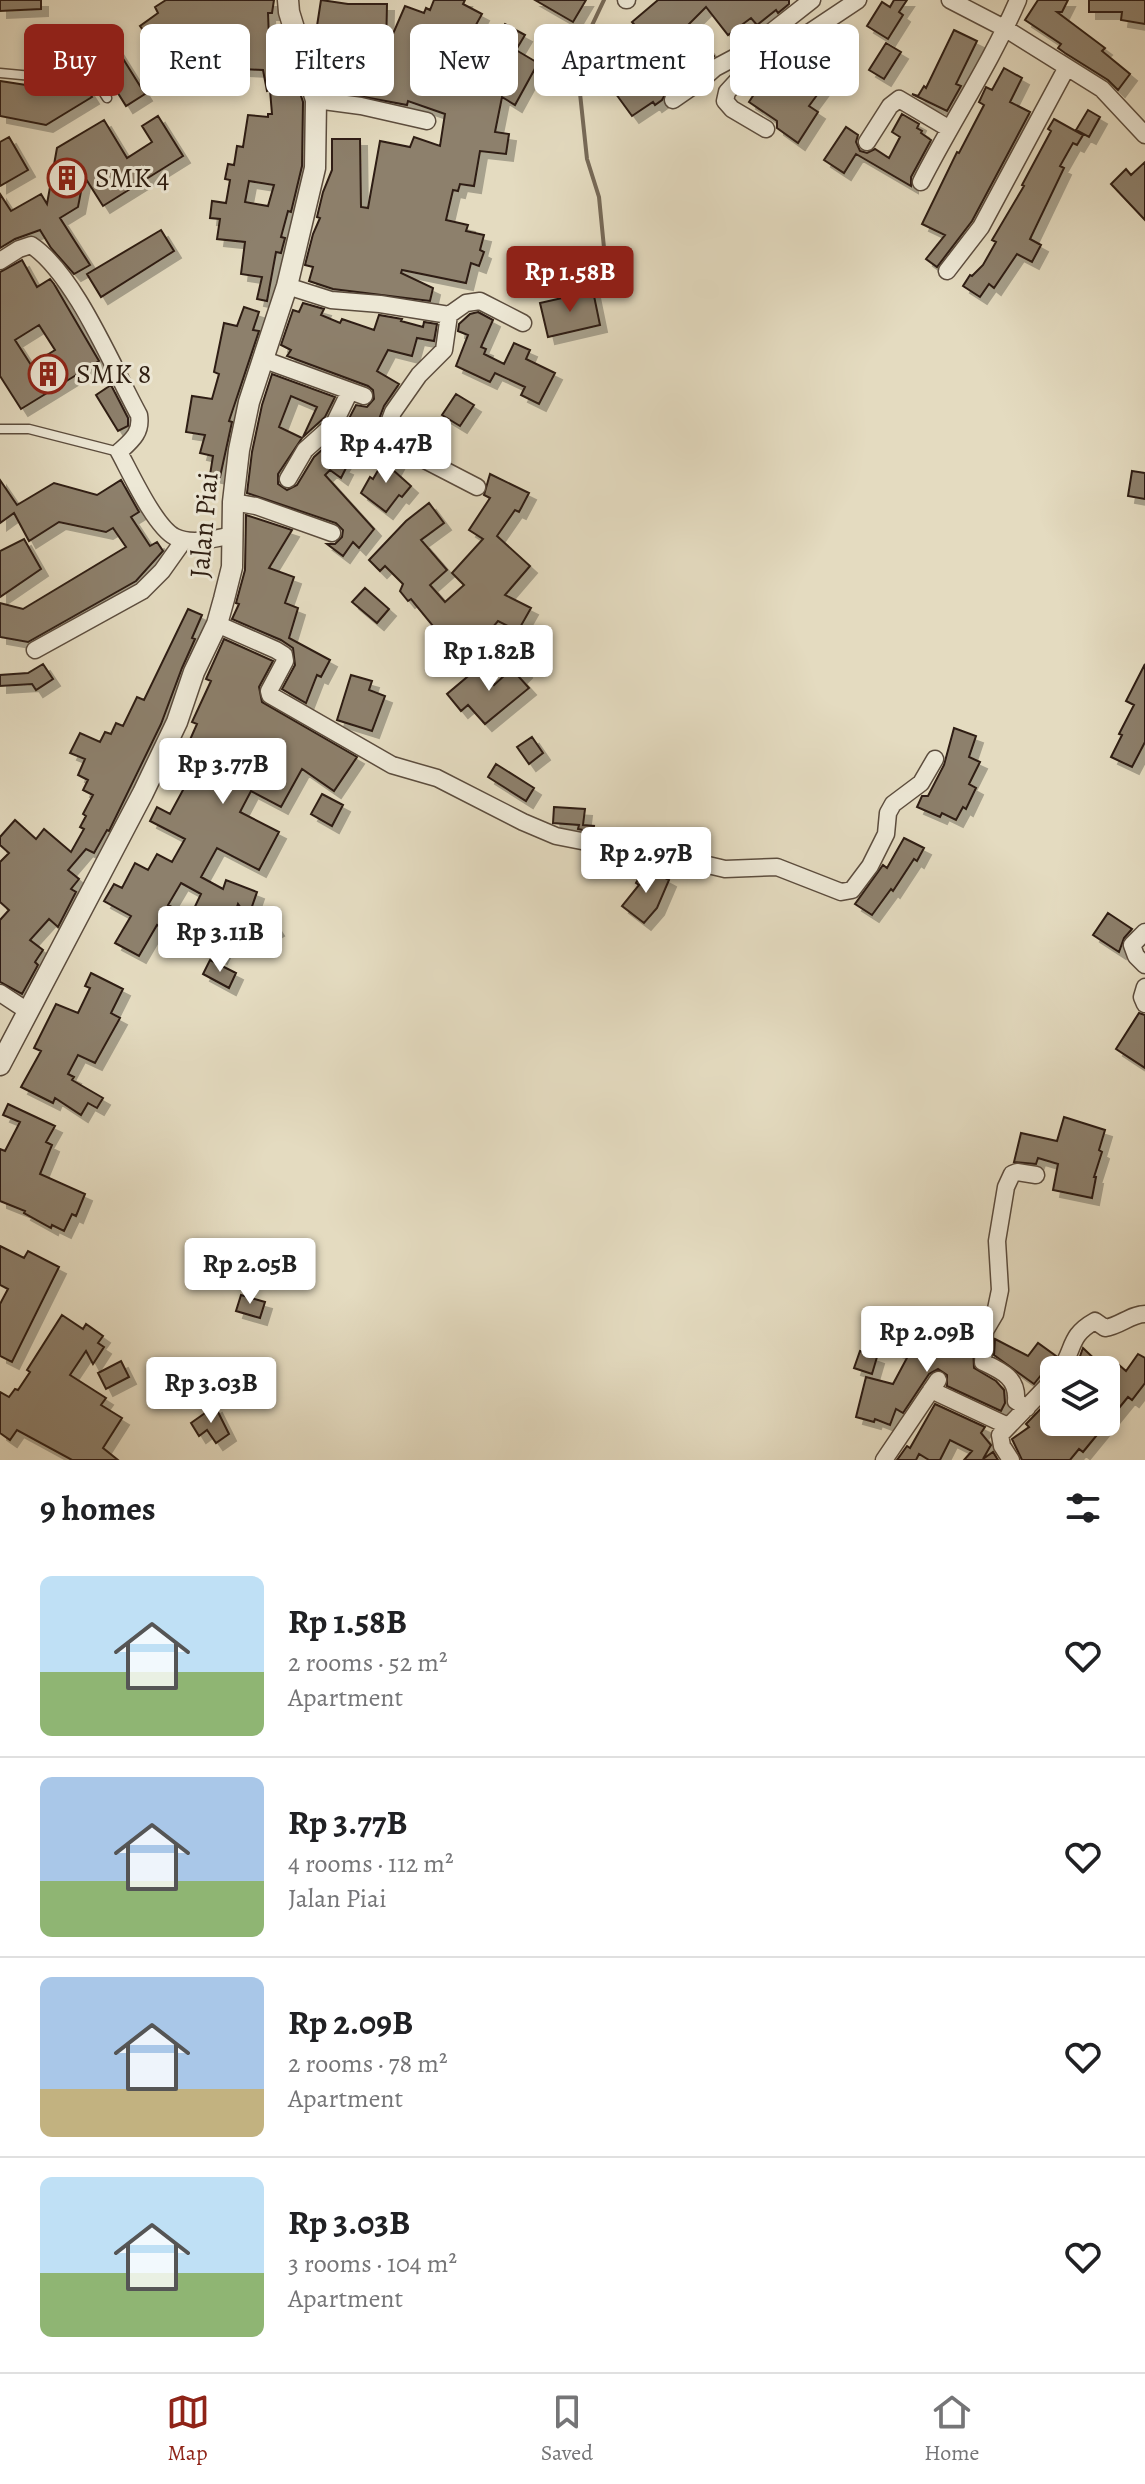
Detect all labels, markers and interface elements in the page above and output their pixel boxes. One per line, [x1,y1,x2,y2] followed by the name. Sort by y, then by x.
[24,24,124,96] chip: Buy
[140,24,250,96] chip: Rent
[266,24,394,96] chip: Filters
[410,24,518,96] chip: New
[534,24,714,96] chip: Apartment
[730,24,859,96] chip: House
[46,157,88,199] building icon: SMK 4
[95,159,169,197] place label: SMK 4
[487,246,653,314] pin: Rp 1.58B
[525,254,615,289] text: Rp 1.58B
[27,353,69,395] building icon: SMK 8
[76,355,151,393] place label: SMK 8
[303,417,469,485] pin: Rp 4.47B
[339,425,433,460] text: Rp 4.47B
[180,470,228,580] street label: Jalan Piai
[406,625,572,693] pin: Rp 1.82B
[443,633,535,668] text: Rp 1.82B
[140,738,306,806] pin: Rp 3.77B
[177,746,269,781] text: Rp 3.77B
[563,827,729,895] pin: Rp 2.97B
[599,835,693,870] text: Rp 2.97B
[137,906,303,974] pin: Rp 3.11B
[176,914,264,949] text: Rp 3.11B
[167,1238,333,1306] pin: Rp 2.05B
[203,1246,297,1281] text: Rp 2.05B
[844,1306,1010,1374] pin: Rp 2.09B
[879,1314,975,1349] text: Rp 2.09B
[1040,1356,1120,1436] map controls
[1040,1356,1120,1436] button: layers
[128,1357,294,1425] pin: Rp 3.03B
[164,1365,258,1400] text: Rp 3.03B
[40,1485,156,1532] text: 9 homes
[1061,1486,1105,1530] icon: filters
[288,1598,407,1645] text: Rp 1.58B
[104,1608,200,1704] icon: home
[1061,1634,1105,1678] icon: heart
[288,1645,447,1680] text: 2 rooms · 52 m²
[288,1680,403,1715] text: Apartment
[288,1799,408,1846] text: Rp 3.77B
[104,1809,200,1905] icon: home
[1061,1835,1105,1879] icon: heart
[288,1846,454,1881] text: 4 rooms · 112 m²
[288,1881,387,1916] text: Jalan Piai
[288,1999,413,2046] text: Rp 2.09B
[104,2009,200,2105] icon: home
[1061,2035,1105,2079] icon: heart
[288,2046,447,2081] text: 2 rooms · 78 m²
[288,2081,403,2116] text: Apartment
[288,2199,410,2246] text: Rp 3.03B
[104,2209,200,2305] icon: home
[1061,2235,1105,2279] icon: heart
[288,2246,457,2281] text: 3 rooms · 104 m²
[288,2281,403,2316] text: Apartment
[166,2390,210,2468] tab: Map
[541,2390,593,2468] tab: Saved
[924,2390,979,2468] tab: Home

